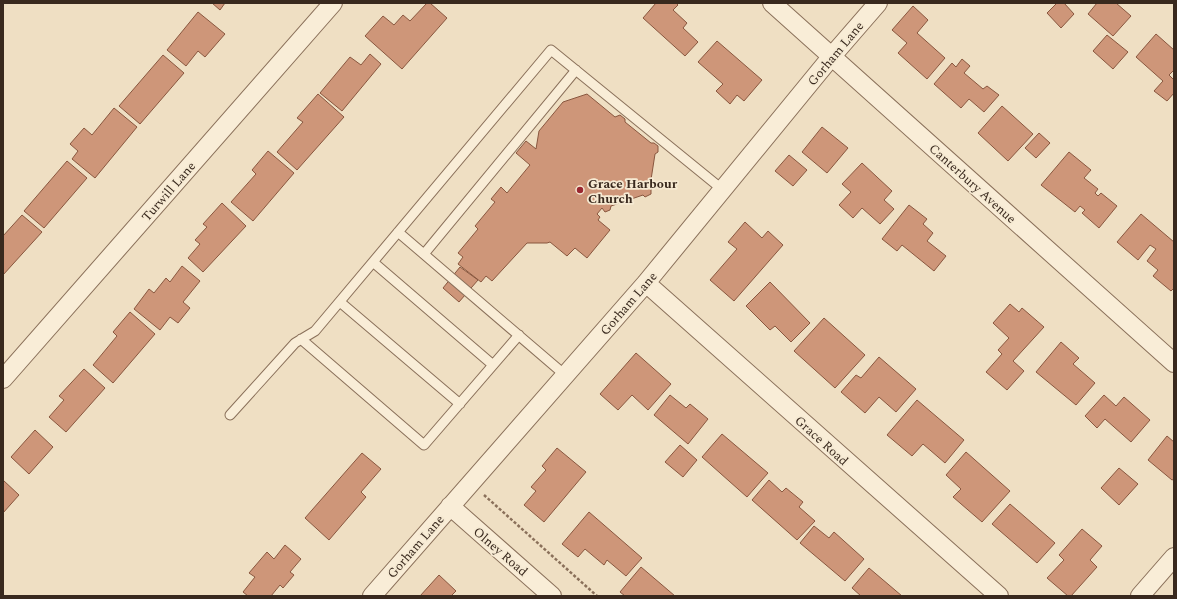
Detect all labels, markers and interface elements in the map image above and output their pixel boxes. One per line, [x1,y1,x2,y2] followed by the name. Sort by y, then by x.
[803,17,869,90] street label: Gorham Lane
[924,139,1020,228] street label: Canterbury Avenue
[137,157,201,226] street label: Turwill Lane
[588,174,678,209] place label: Grace Harbour Church
[575,185,585,195] marker: Grace Harbour Church
[595,267,662,340] street label: Gorham Lane
[790,411,853,470] street label: Grace Road
[382,510,449,583] street label: Gorham Lane
[469,522,532,581] street label: Olney Road

